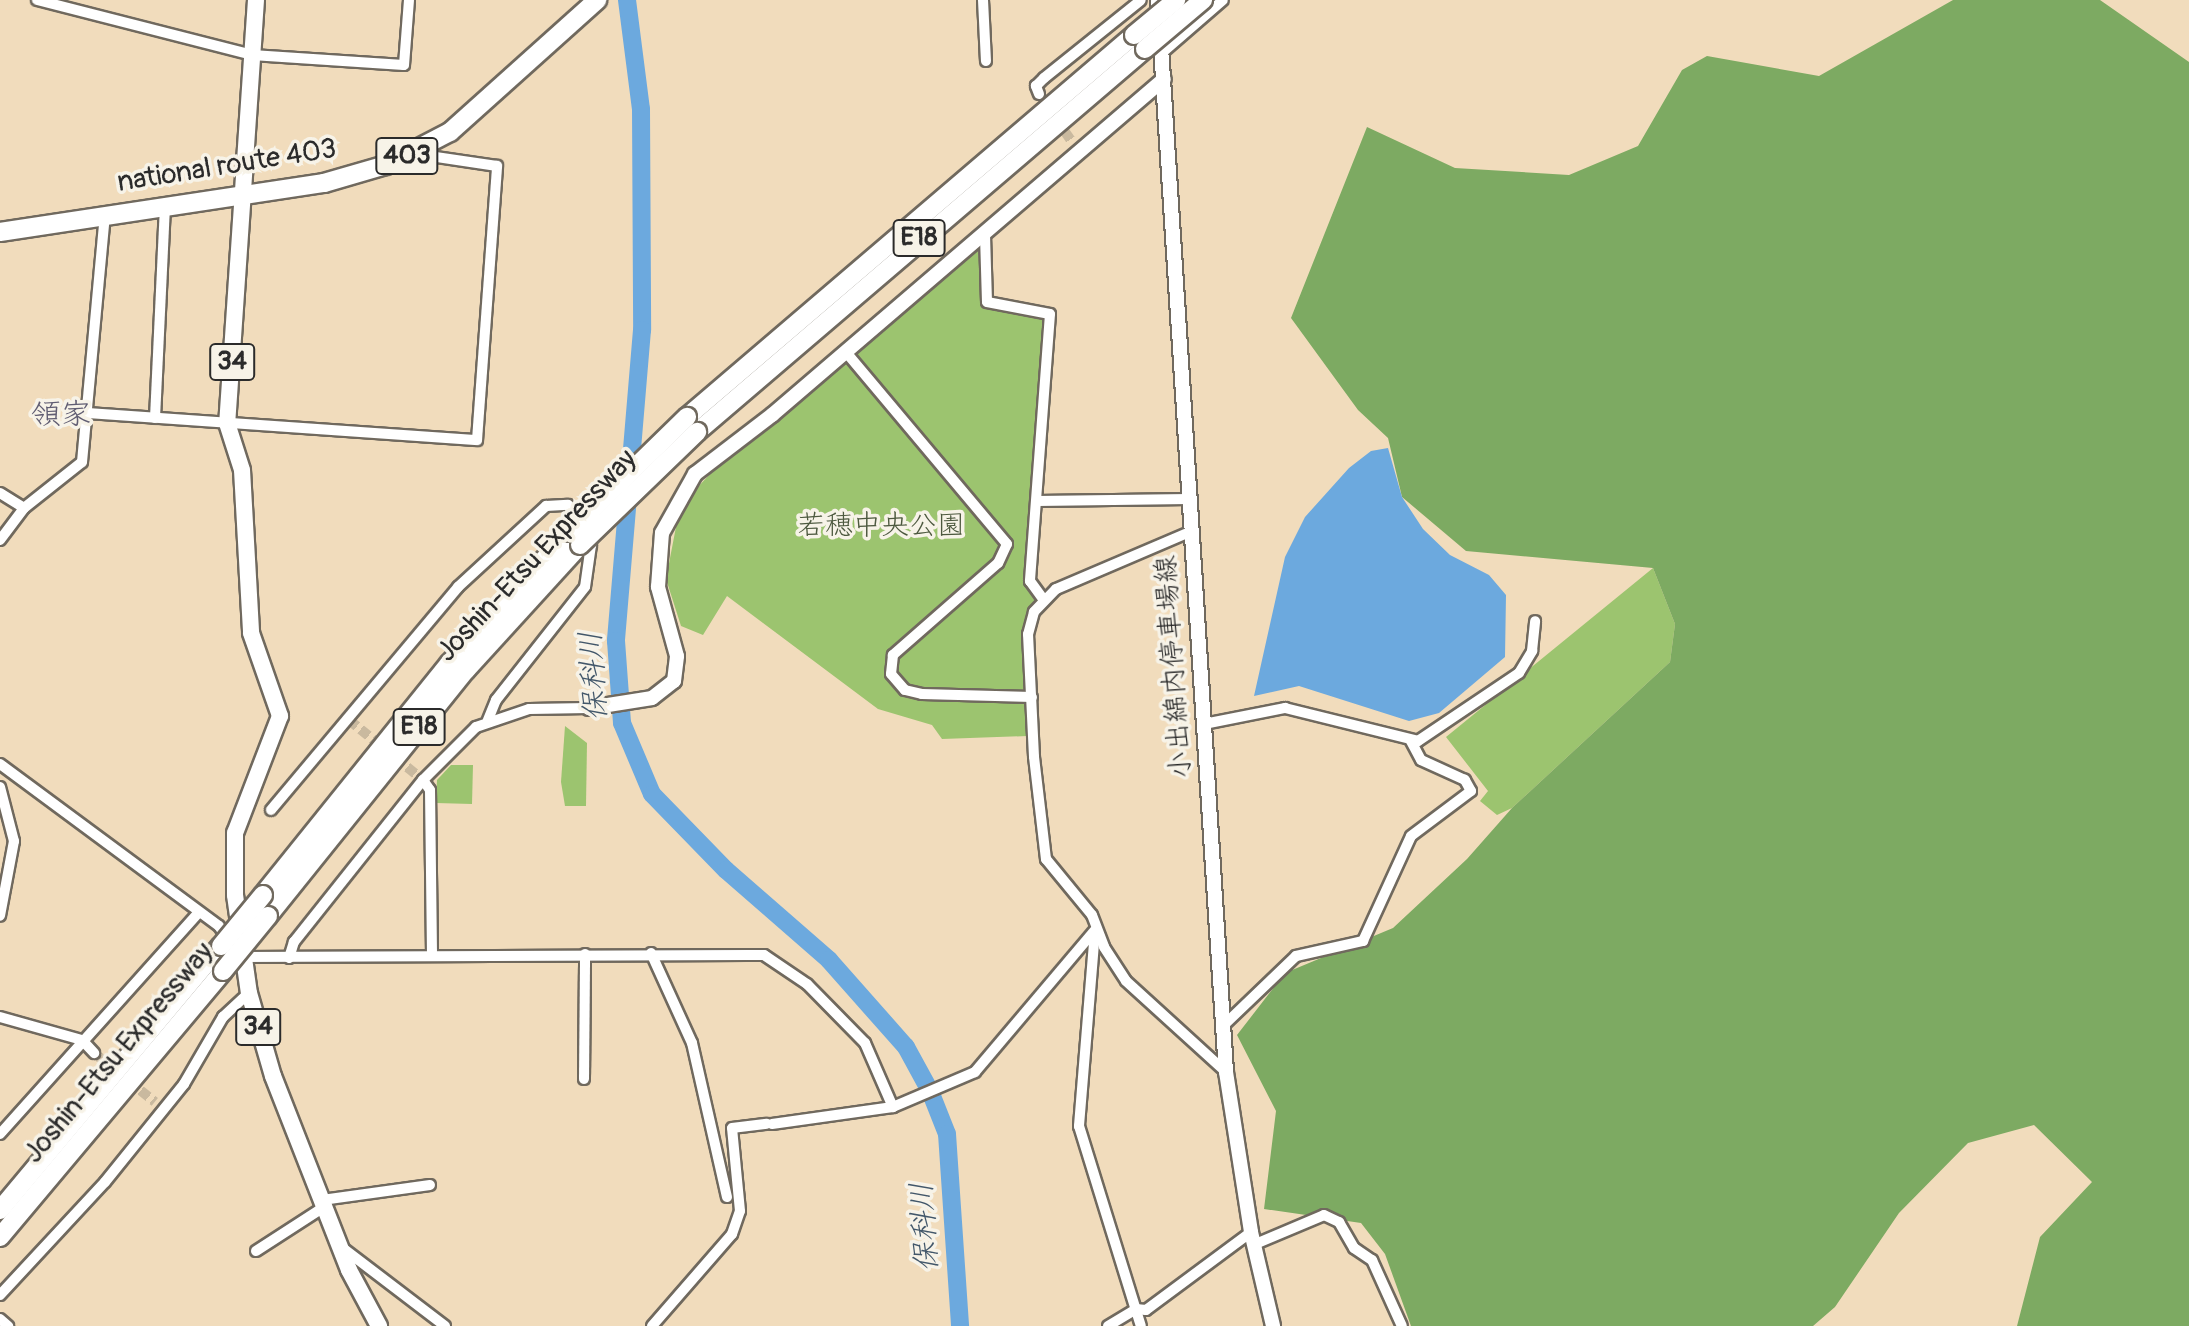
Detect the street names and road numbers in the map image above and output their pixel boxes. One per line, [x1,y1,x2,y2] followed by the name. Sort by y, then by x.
[115,132,339,200] street label: national route 403
[375,134,439,178] road number: 403
[891,216,947,260] road number: E18
[208,340,256,384] road number: 34
[430,443,644,669] street label: Joshin-Etsu Expressway
[1149,554,1199,780] street label: 小出綿内停車場線
[391,705,447,749] road number: E18
[17,936,221,1170] street label: Joshin-Etsu Expressway
[234,1005,282,1049] road number: 34

